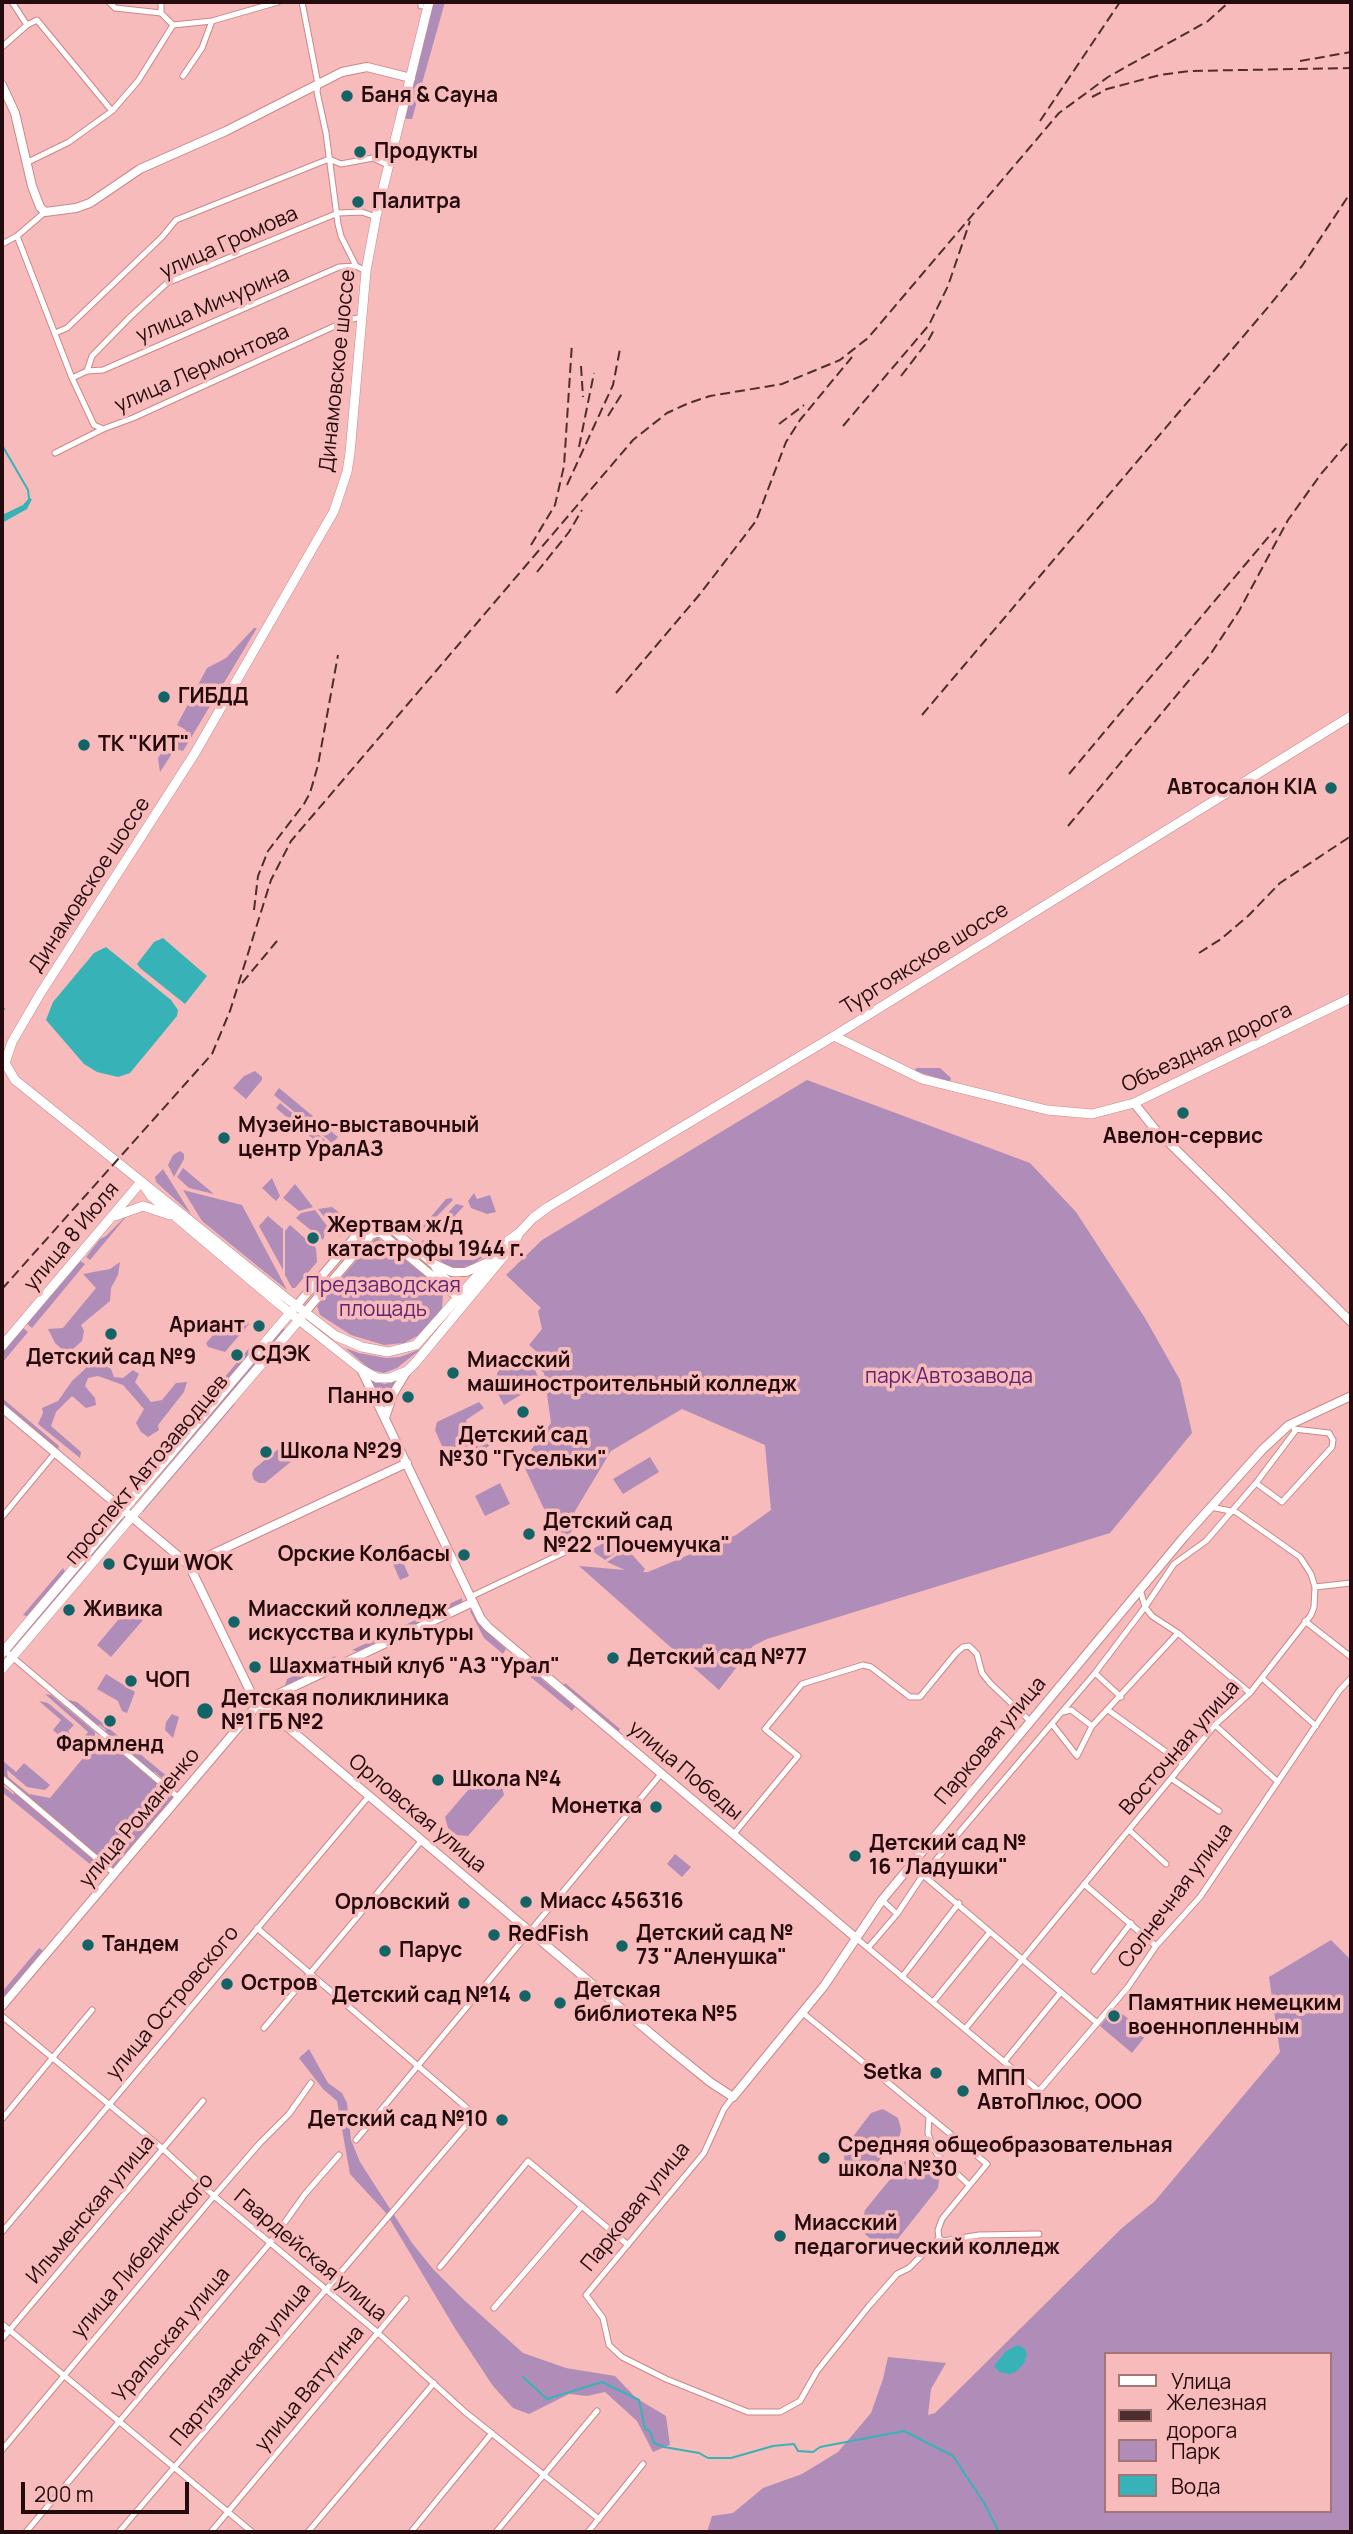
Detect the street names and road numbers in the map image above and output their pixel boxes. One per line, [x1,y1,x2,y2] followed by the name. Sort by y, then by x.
[156,201,302,285] street label: улица Громова
[133,261,293,349] street label: улица Мичурина
[315,268,361,474] street label: Динамовское шоссе
[111,319,293,419] street label: улица Лермонтова
[24,793,156,977] street label: Динамовское шоссе
[837,897,1013,1021] street label: Тургоякское шоссе
[1118,997,1296,1099] street label: Объездная дорога
[19,1177,125,1297] street label: улица 8 Июля
[60,1370,234,1570] street label: проспект Автозаводцев
[930,1672,1052,1810] street label: Парковая улица
[1115,1676,1245,1820] street label: Восточная улица
[623,1716,747,1826] street label: улица Победы
[74,1743,206,1893] street label: улица Романенко
[343,1749,491,1879] street label: Орловская улица
[1113,1819,1239,1973] street label: Солнечная улица
[101,1921,245,2085] street label: улица Островского
[22,2131,160,2289] street label: Ильменская улица
[576,2137,696,2277] street label: Парковая улица
[67,2168,219,2344] street label: улица Либединского
[228,2185,392,2327] street label: Гвардейская улица
[108,2262,236,2408] street label: Уральская улица
[166,2278,316,2452] street label: Партизанская улица
[250,2321,370,2457] street label: улица Ватутина

